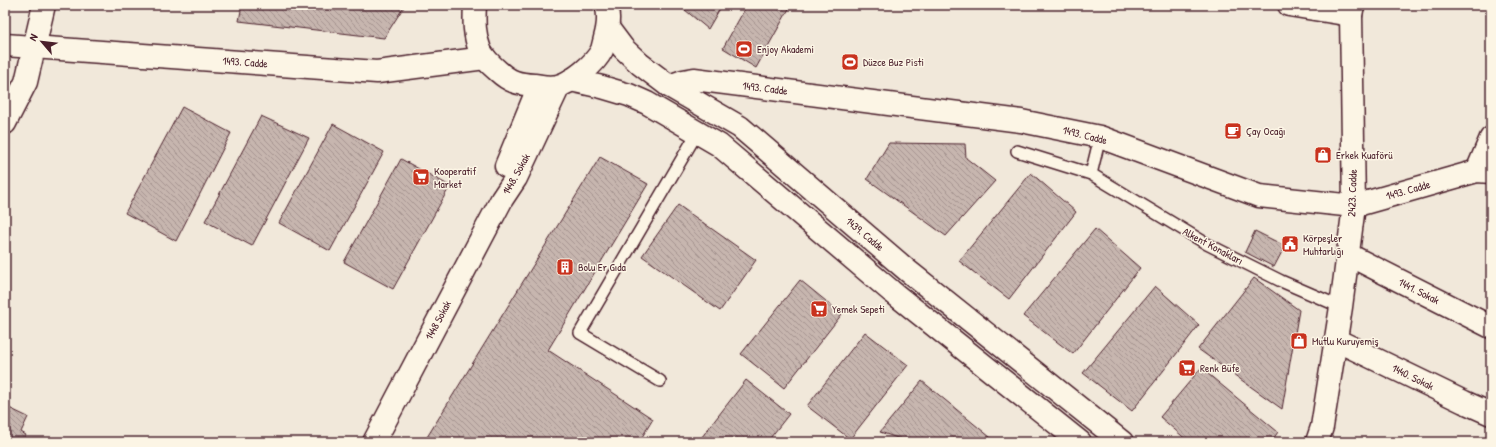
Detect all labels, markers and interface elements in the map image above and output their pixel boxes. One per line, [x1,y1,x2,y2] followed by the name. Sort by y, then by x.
[22,22,62,62] north arrow
[26,31,41,43] text: N
[734,39,754,59] sports icon: Enjoy Akademi
[757,42,814,56] place label: Enjoy Akademi
[840,52,860,72] sports icon: Düzce Buz Pisti
[222,53,269,71] street label: 1493. Cadde
[863,55,924,69] place label: Düzce Buz Pisti
[742,78,789,98] street label: 1493. Cadde
[1223,121,1243,141] cafe icon: Çay Ocağı
[1061,123,1109,147] street label: 1493. Cadde
[1246,124,1286,138] place label: Çay Ocağı
[1313,145,1333,165] shop icon: Erkek Kuaförü
[1336,148,1393,162] place label: Erkek Kuaförü
[499,151,533,197] street label: 1448. Sokak
[434,164,476,191] place label: Kooperatif Market
[411,167,431,187] supermarket icon: Kooperatif Market
[1344,168,1360,217] street label: 2423. Cadde
[1384,177,1432,203] street label: 1493. Cadde
[843,214,887,254] street label: 1439. Cadde
[1180,224,1246,268] street label: Alkent Konakları
[1303,231,1344,258] place label: Körpeşler Muhtarlığı
[1280,234,1300,254] public building icon: Körpeşler Muhtarlığı
[555,257,575,277] building icon: Bolu Er Gıda
[578,260,627,274] place label: Bolu Er Gıda
[1396,275,1442,307] street label: 1441. Sokak
[422,298,454,342] street label: 1448 Sokak
[809,299,829,319] supermarket icon: Yemek Sepeti
[832,302,885,316] place label: Yemek Sepeti
[1289,331,1309,351] shop icon: Mutlu Kuruyemiş
[1312,334,1379,348] place label: Mutlu Kuruyemiş
[1177,358,1197,378] supermarket icon: Renk Büfe
[1200,361,1240,375] place label: Renk Büfe
[1390,361,1437,393] street label: 1440. Sokak

